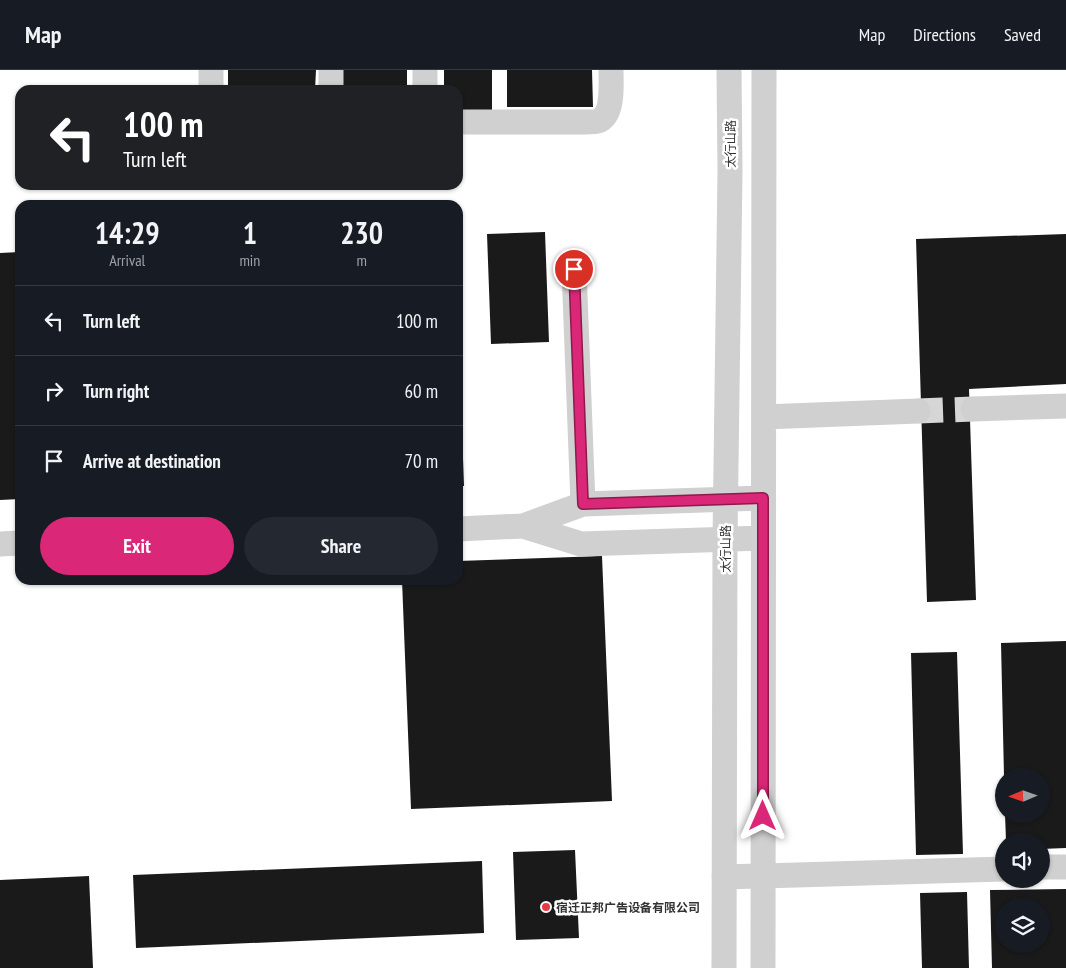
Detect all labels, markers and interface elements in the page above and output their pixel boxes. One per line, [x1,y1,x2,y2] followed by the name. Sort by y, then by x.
[25,19,62,50] text: Map
[859,23,885,46] text: Map
[913,23,976,46] text: Directions
[1004,23,1041,46] text: Saved
[123,101,204,147] text: 100 m
[40,105,105,170] icon: left
[723,120,738,168] street label: 太行山路
[123,145,187,173] text: Turn left
[95,213,160,252] text: 14:29
[243,213,257,252] text: 1
[340,213,383,252] text: 230
[553,248,595,290] pin
[109,250,145,270] text: Arrival
[239,250,260,270] text: min
[356,250,367,270] text: m
[560,255,588,283] icon: arrive
[40,307,68,335] icon: left
[83,309,140,333] text: Turn left
[396,309,438,333] text: 100 m
[40,377,68,405] icon: right
[83,379,149,403] text: Turn right
[405,379,438,403] text: 60 m
[40,447,68,475] icon: arrive
[83,449,221,473] text: Arrive at destination
[405,449,438,473] text: 70 m
[40,517,234,575] button: Exit
[244,517,438,575] button: Share
[718,525,733,573] street label: 太行山路
[995,768,1050,822] north arrow
[995,768,1050,953] map controls
[736,789,788,841] position arrow
[995,833,1050,888] button: sound
[995,898,1050,953] button: layers
[556,900,700,915] place label: 宿迁正邦广告设备有限公司
[540,901,552,913] marker: 宿迁正邦广告设备有限公司

